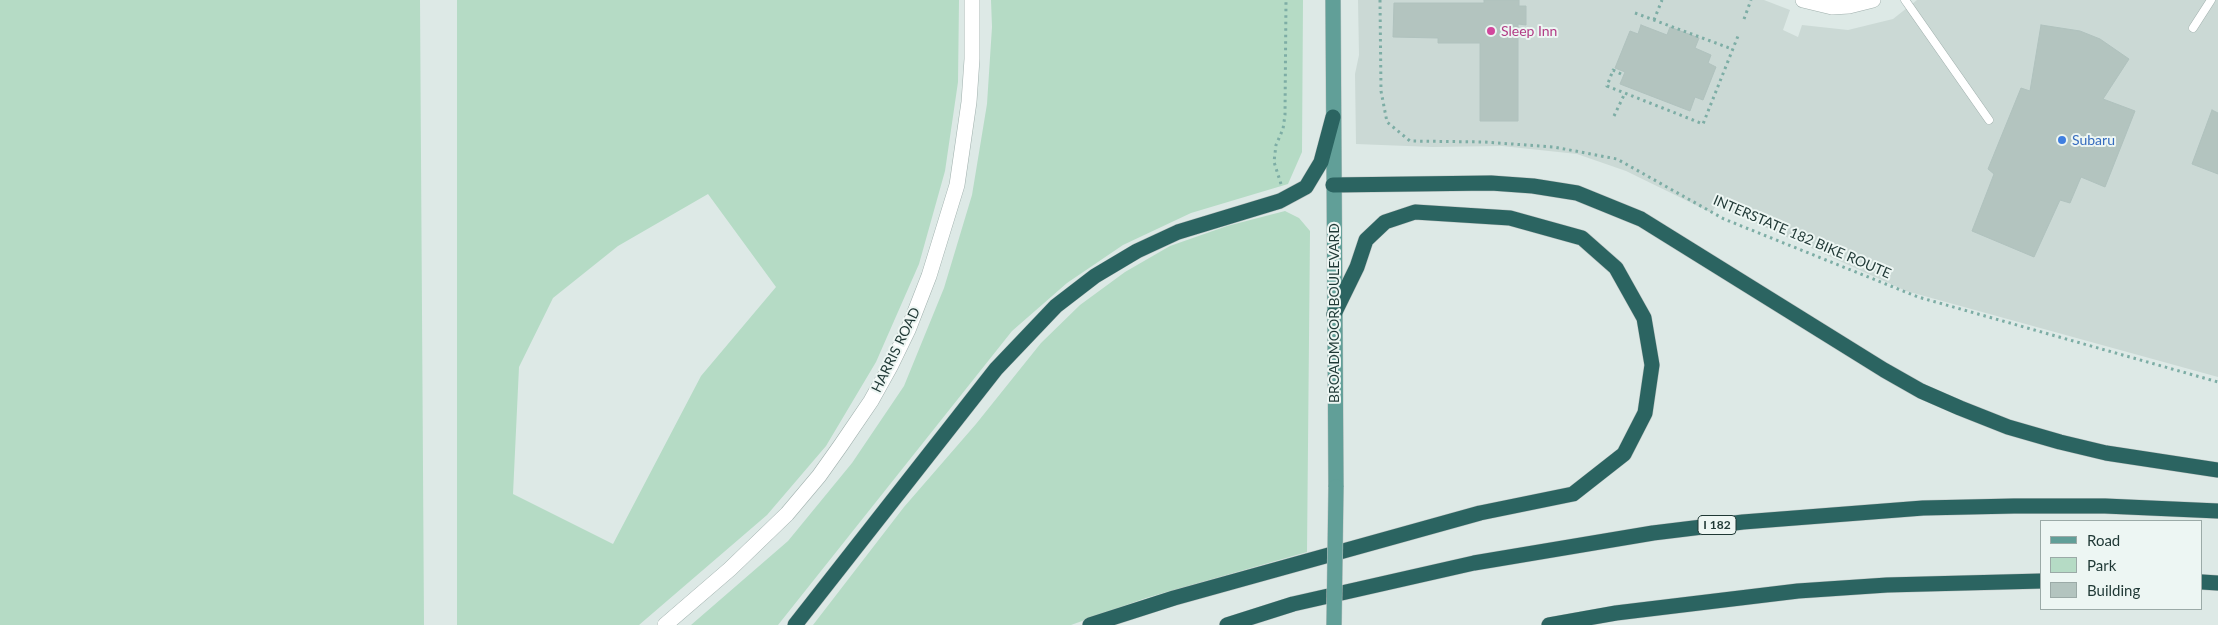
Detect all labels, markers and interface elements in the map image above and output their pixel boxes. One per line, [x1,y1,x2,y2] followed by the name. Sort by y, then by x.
[1501,23,1557,39] place label: Sleep Inn
[1485,25,1497,37] marker: Sleep Inn
[2072,132,2115,148] place label: Subaru
[2056,134,2068,146] marker: Subaru
[1711,192,1893,282] street label: INTERSTATE 182 BIKE ROUTE
[1326,223,1342,403] street label: BROADMOOR BOULEVARD
[868,305,924,395] street label: HARRIS ROAD
[1698,516,1736,534] road number: I 182
[2040,520,2203,610] legend
[2087,531,2120,549] text: Road
[2087,556,2116,574] text: Park
[2087,581,2140,599] text: Building

